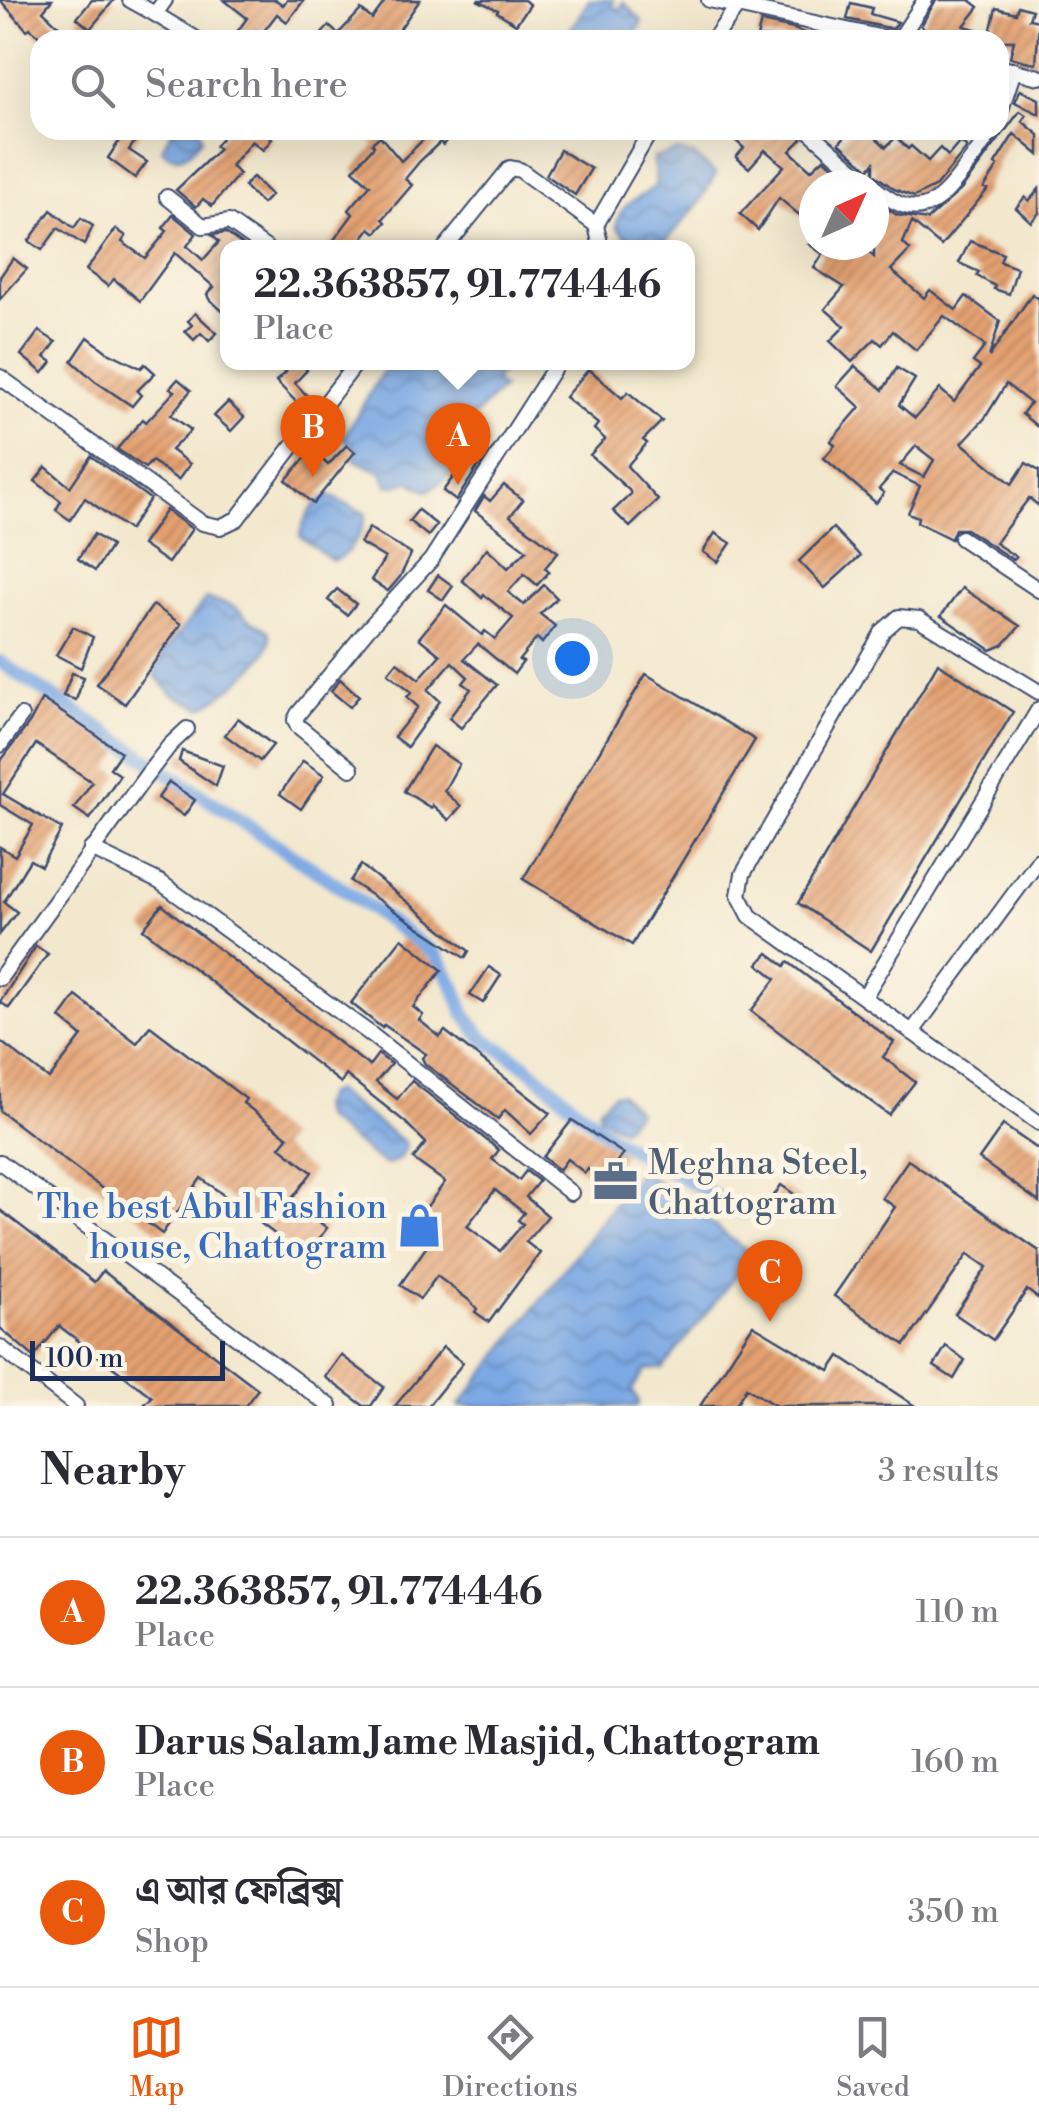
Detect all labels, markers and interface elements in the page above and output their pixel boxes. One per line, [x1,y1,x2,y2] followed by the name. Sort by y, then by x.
[30,30,1009,140] search box
[65,58,120,113] icon: search
[145,62,348,109] text: Search here
[799,170,889,260] north arrow
[220,240,695,370] popup
[254,262,661,309] text: 22.363857, 91.774446
[254,309,334,349] text: Place
[280,394,346,477] pin: B
[426,402,490,485] pin: A
[547,633,598,684] your location
[648,1142,867,1225] place label: Meghna Steel, Chattogram
[591,1158,639,1206] office icon: Meghna Steel, Chattogram
[37,1186,387,1269] place label: The best Abul Fashion house, Chattogram
[396,1202,444,1250] shop icon: The best Abul Fashion house, Chattogram
[738,1240,802,1322] pin: C
[30,1336,225,1380] scale bar
[45,1341,124,1376] text: 100 m
[40,1445,185,1498] text: Nearby
[878,1451,999,1491] text: 3 results
[135,1569,543,1616] text: 22.363857, 91.774446
[61,1592,84,1632] text: A
[916,1592,999,1632] text: 110 m
[135,1616,215,1656] text: Place
[135,1719,820,1766] text: Darus Salam Jame Masjid, Chattogram
[60,1742,85,1782] text: B
[911,1742,999,1782] text: 160 m
[135,1766,215,1806] text: Place
[135,1868,343,1915] text: এ আর ফেব্রিক্স
[61,1892,84,1932] text: C
[908,1892,999,1932] text: 350 m
[135,1922,209,1962] text: Shop
[129,2010,184,2105] tab: Map
[443,2010,578,2105] tab: Directions
[836,2010,910,2105] tab: Saved

